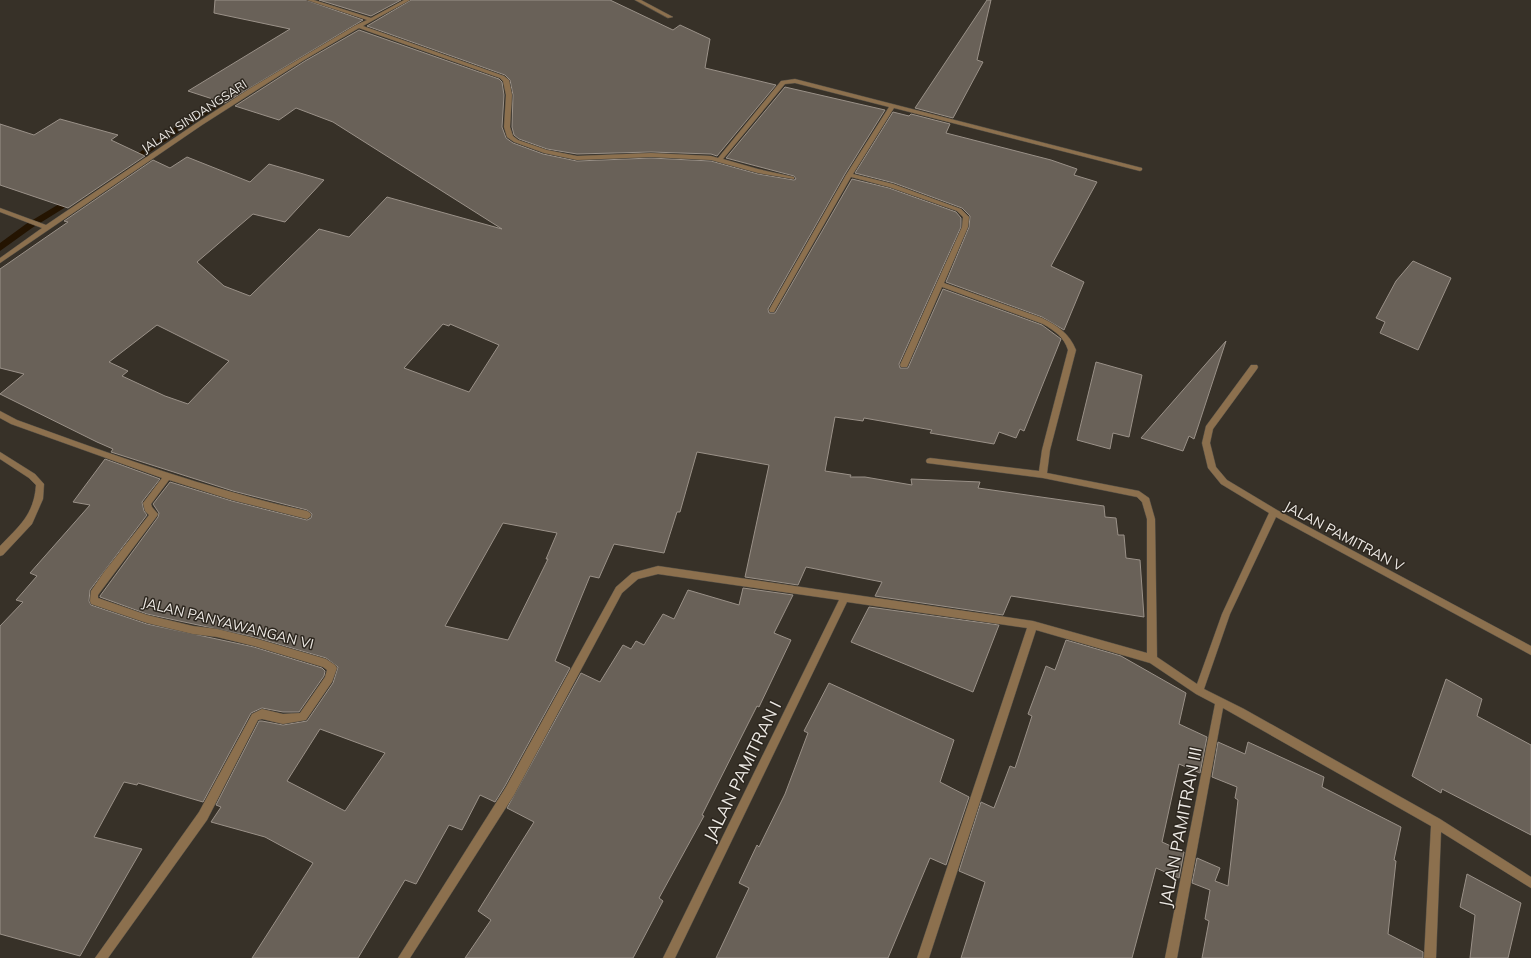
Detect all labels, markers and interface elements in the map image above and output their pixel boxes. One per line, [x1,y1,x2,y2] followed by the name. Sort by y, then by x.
[139,76,249,156] street label: JALAN SINDANGSARI
[1281,497,1407,575] street label: JALAN PAMITRAN V
[140,593,316,653] street label: JALAN PANYAWANGAN VI
[699,697,786,845] street label: JALAN PAMITRAN I
[1154,745,1207,909] street label: JALAN PAMITRAN III

